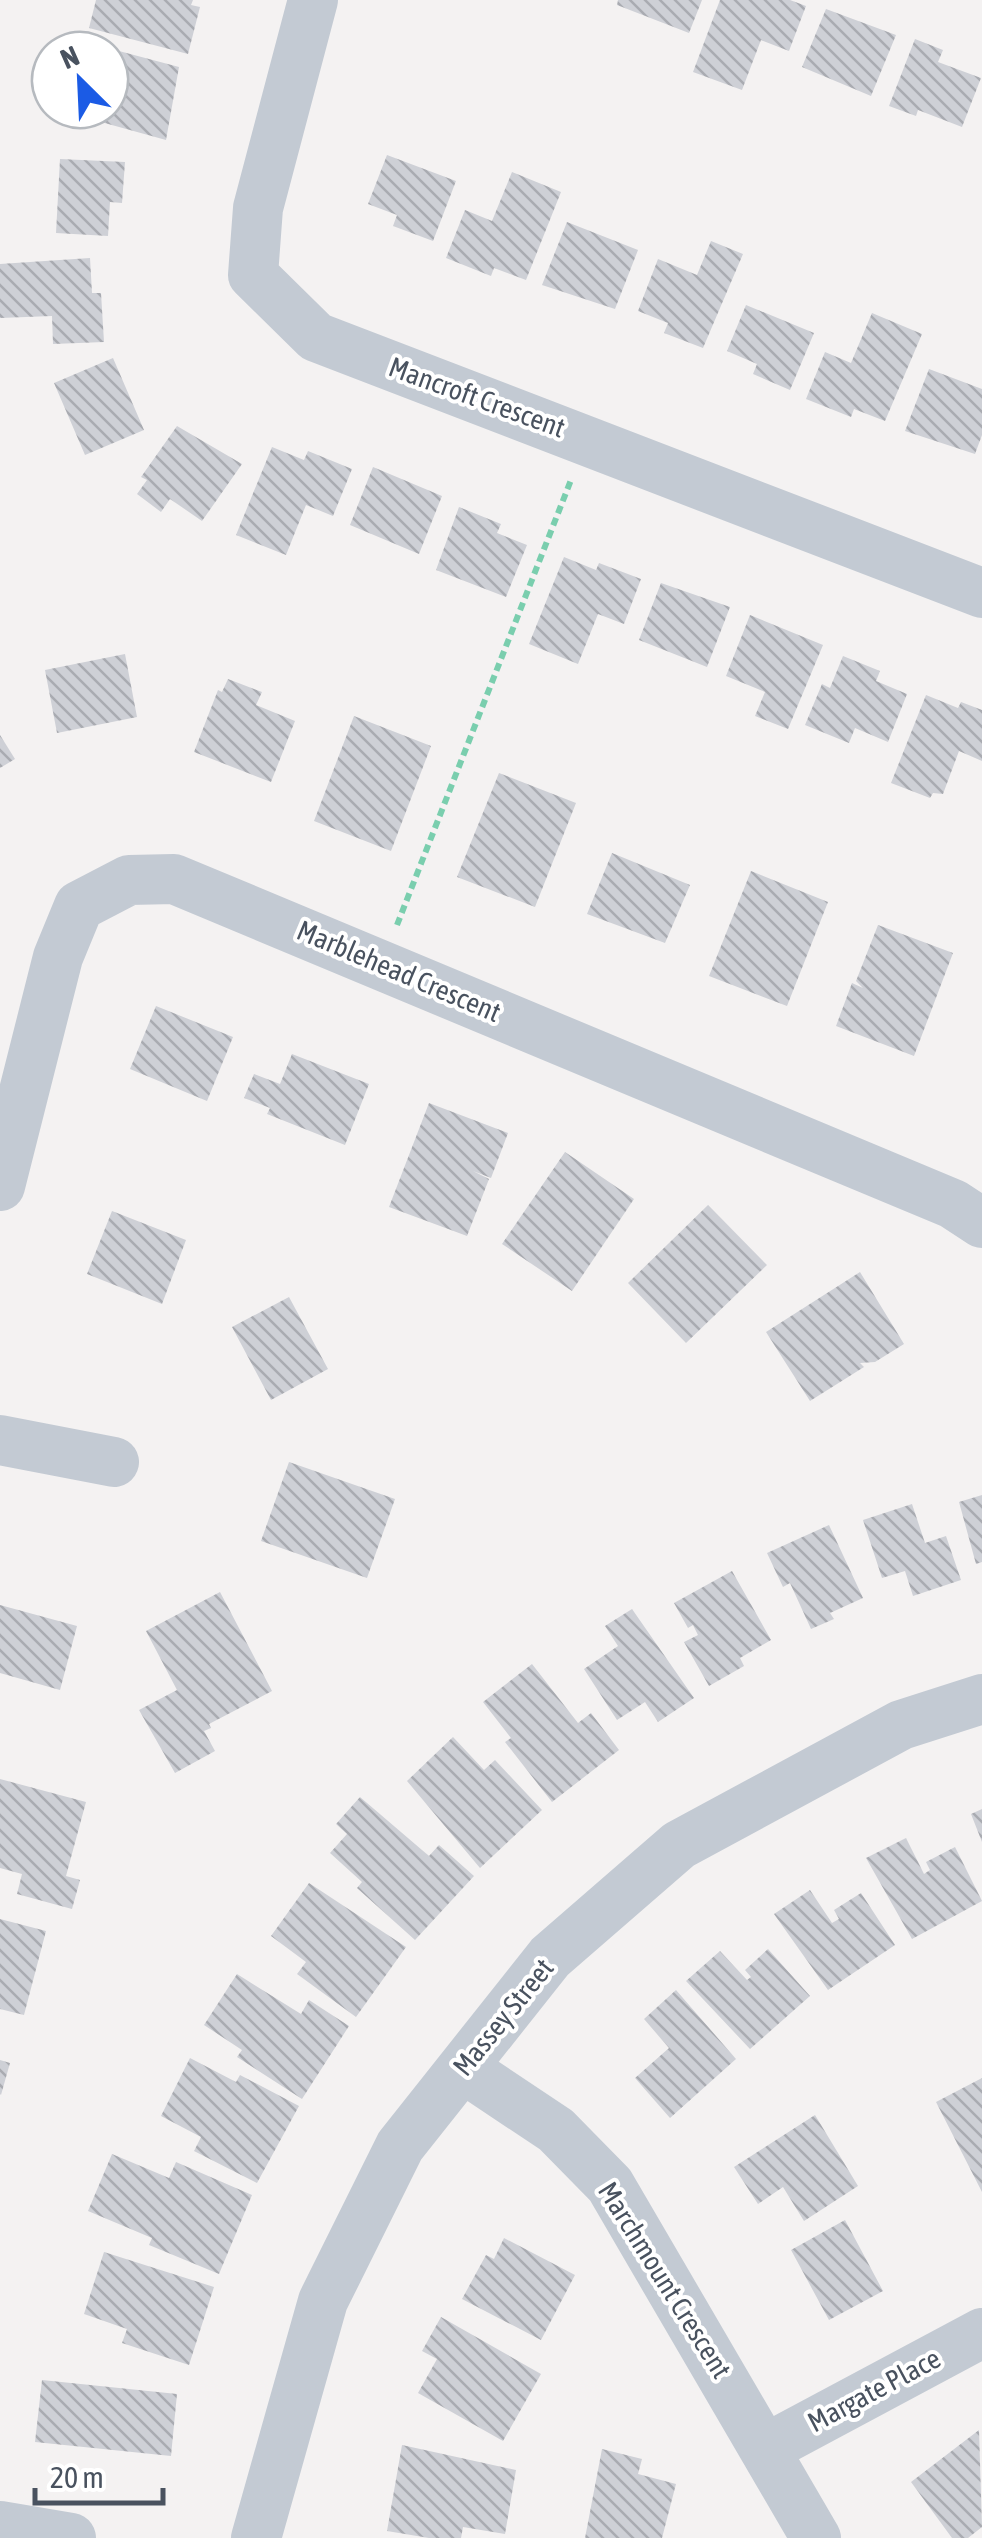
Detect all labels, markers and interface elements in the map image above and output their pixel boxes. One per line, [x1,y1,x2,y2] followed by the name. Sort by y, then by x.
[30,30,130,130] north arrow
[56,39,84,75] text: N
[385,350,569,444] street label: Mancroft Crescent
[293,914,505,1028] street label: Marblehead Crescent
[446,1952,560,2082] street label: Massey Street
[592,2176,738,2384] street label: Marchmount Crescent
[802,2342,946,2438] street label: Margate Place
[35,2443,162,2505] scale bar
[50,2460,104,2494] text: 20 m

